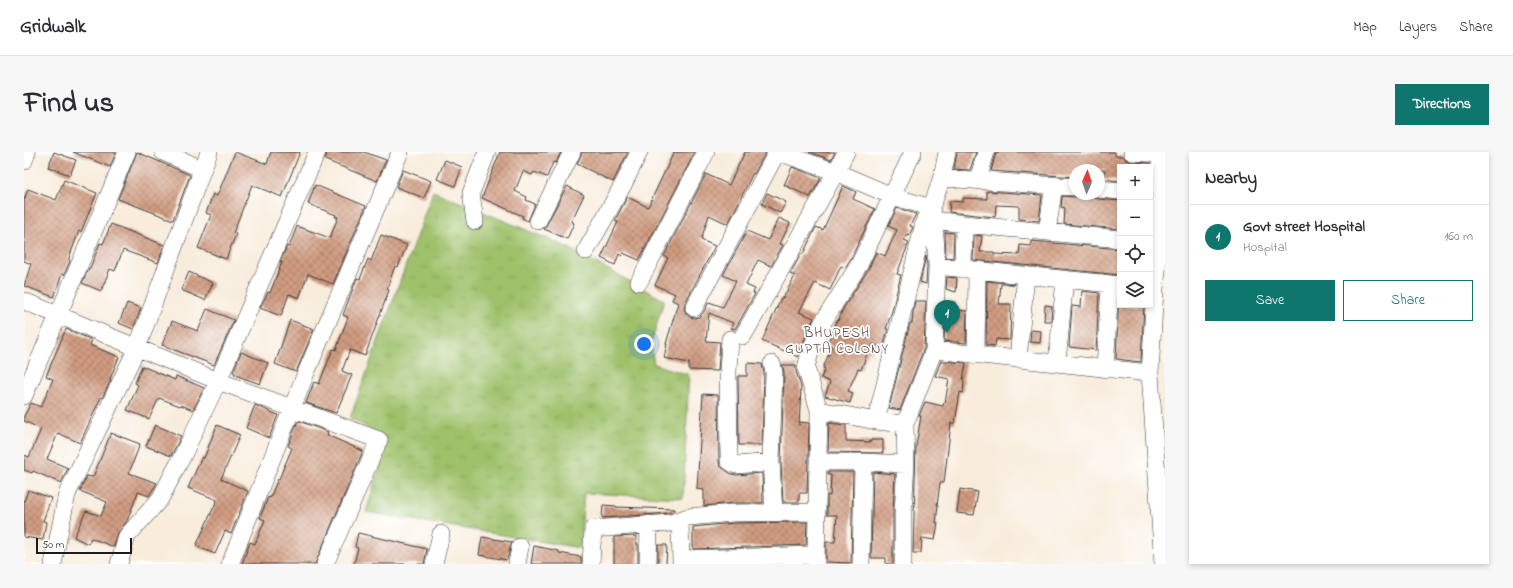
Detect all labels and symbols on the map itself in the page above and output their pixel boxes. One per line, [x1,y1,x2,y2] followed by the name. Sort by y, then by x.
[1069,164,1105,200] north arrow
[934,300,960,333] pin: 1
[785,323,889,360] district label: BHUPESH GUPTA COLONY
[634,334,654,354] your location
[36,536,132,555] scale bar

